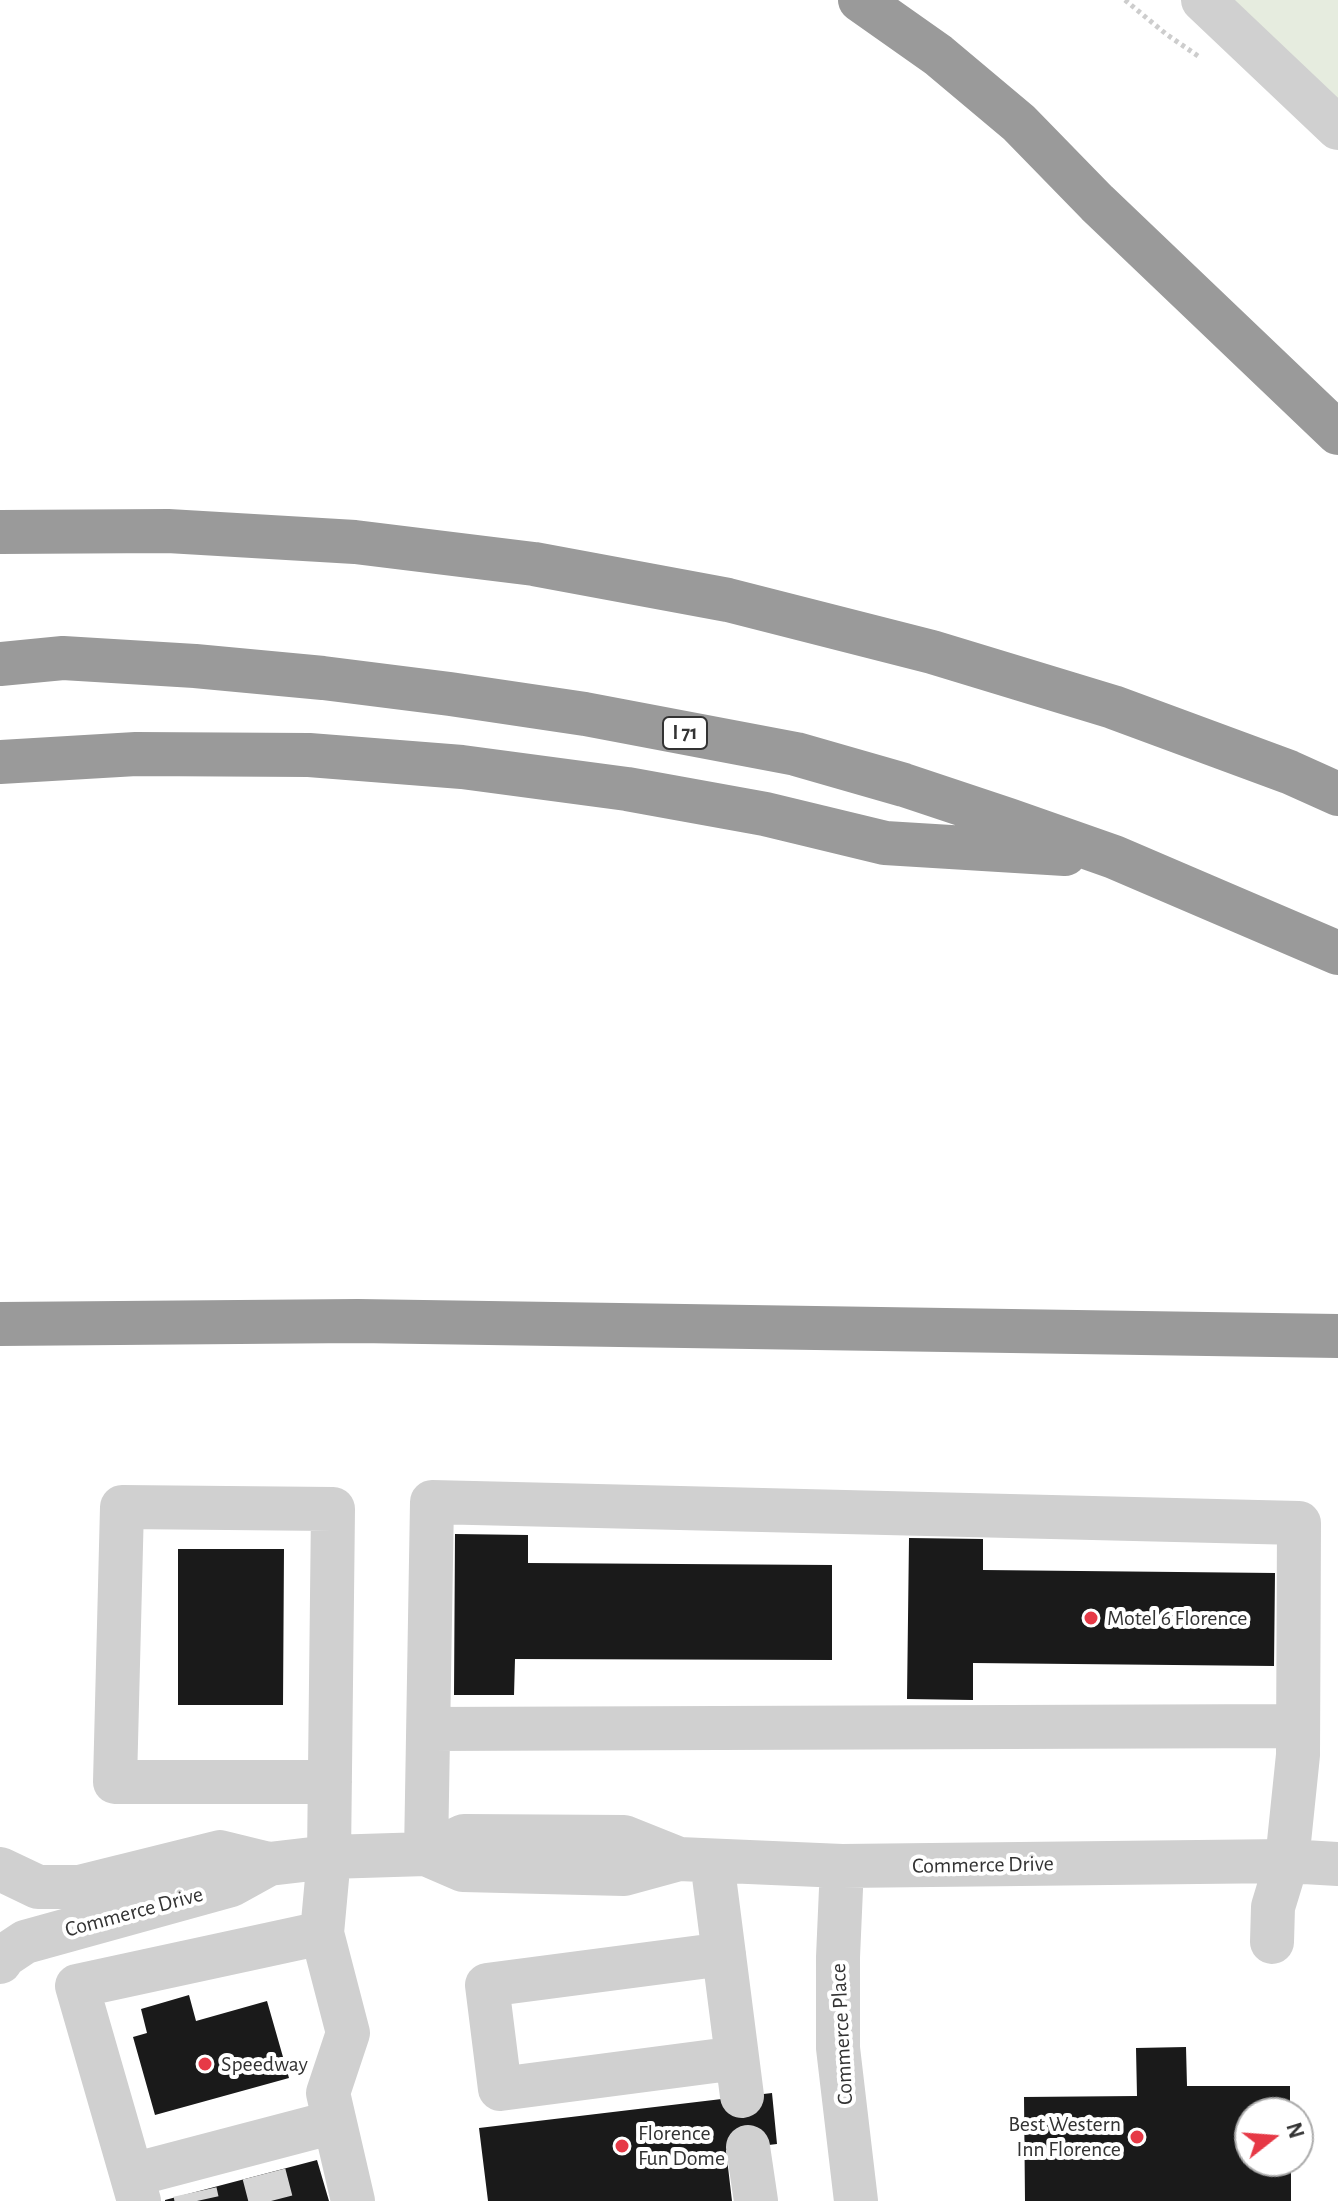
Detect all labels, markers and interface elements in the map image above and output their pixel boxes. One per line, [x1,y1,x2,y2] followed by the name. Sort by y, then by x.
[663,717,707,749] road number: I 71
[1107,1605,1247,1631] place label: Motel 6 Florence
[1082,1609,1100,1627] marker: Motel 6 Florence
[912,1851,1054,1879] street label: Commerce Drive
[62,1881,206,1943] street label: Commerce Drive
[825,1963,859,2105] street label: Commerce Place
[221,2051,308,2077] place label: Speedway
[196,2055,214,2073] marker: Speedway
[1234,2097,1314,2177] north arrow
[1008,2111,1121,2162] place label: Best Western Inn Florence
[638,2120,725,2172] place label: Florence Fun Dome
[1282,2120,1308,2141] text: N
[1128,2128,1146,2146] marker: Best Western Inn Florence
[613,2137,631,2155] marker: Florence Fun Dome

